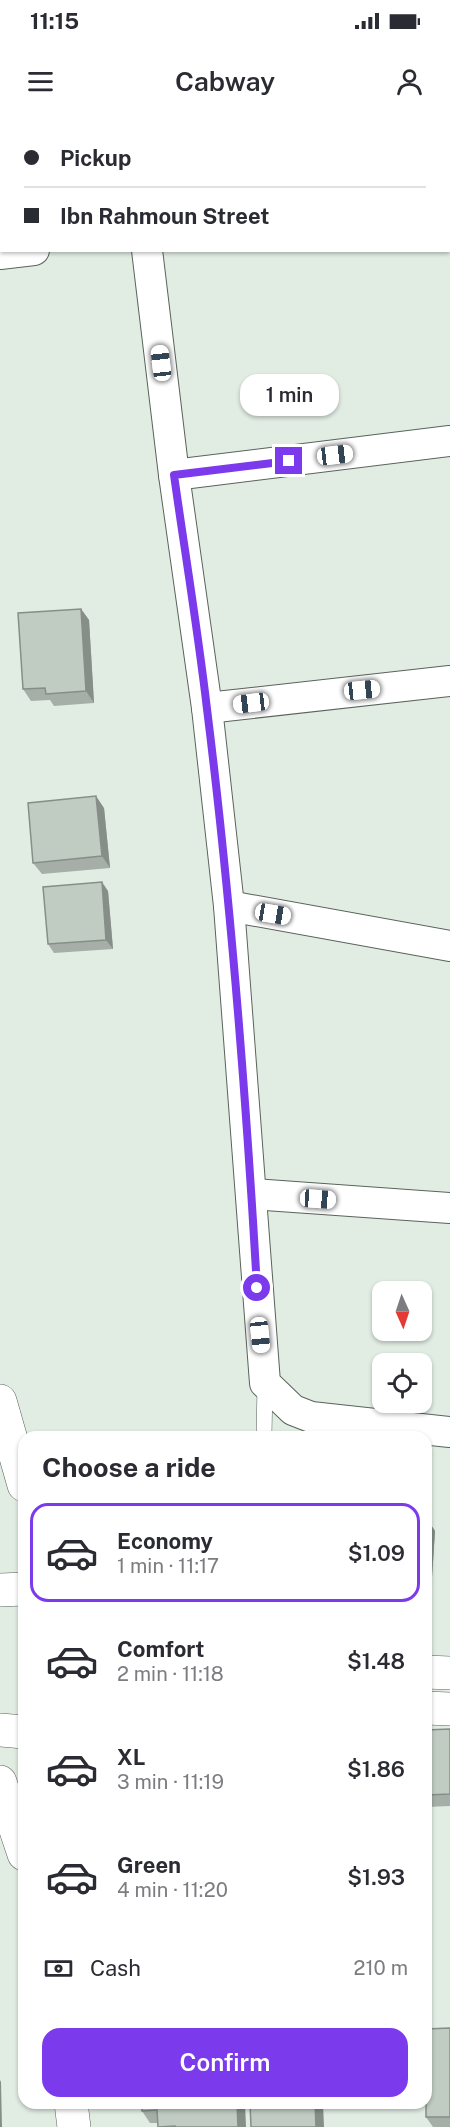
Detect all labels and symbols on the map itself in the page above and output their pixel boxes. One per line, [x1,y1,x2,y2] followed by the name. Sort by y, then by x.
[150,344,172,382] car
[240,374,338,416] callout: 1 min
[316,444,354,466] car
[275,447,302,474] route end
[343,679,381,701] car
[232,692,270,714] car
[254,902,292,926] car
[299,1189,337,1209] car
[243,1274,270,1301] route start
[372,1281,432,1341] north arrow
[249,1316,271,1354] car

